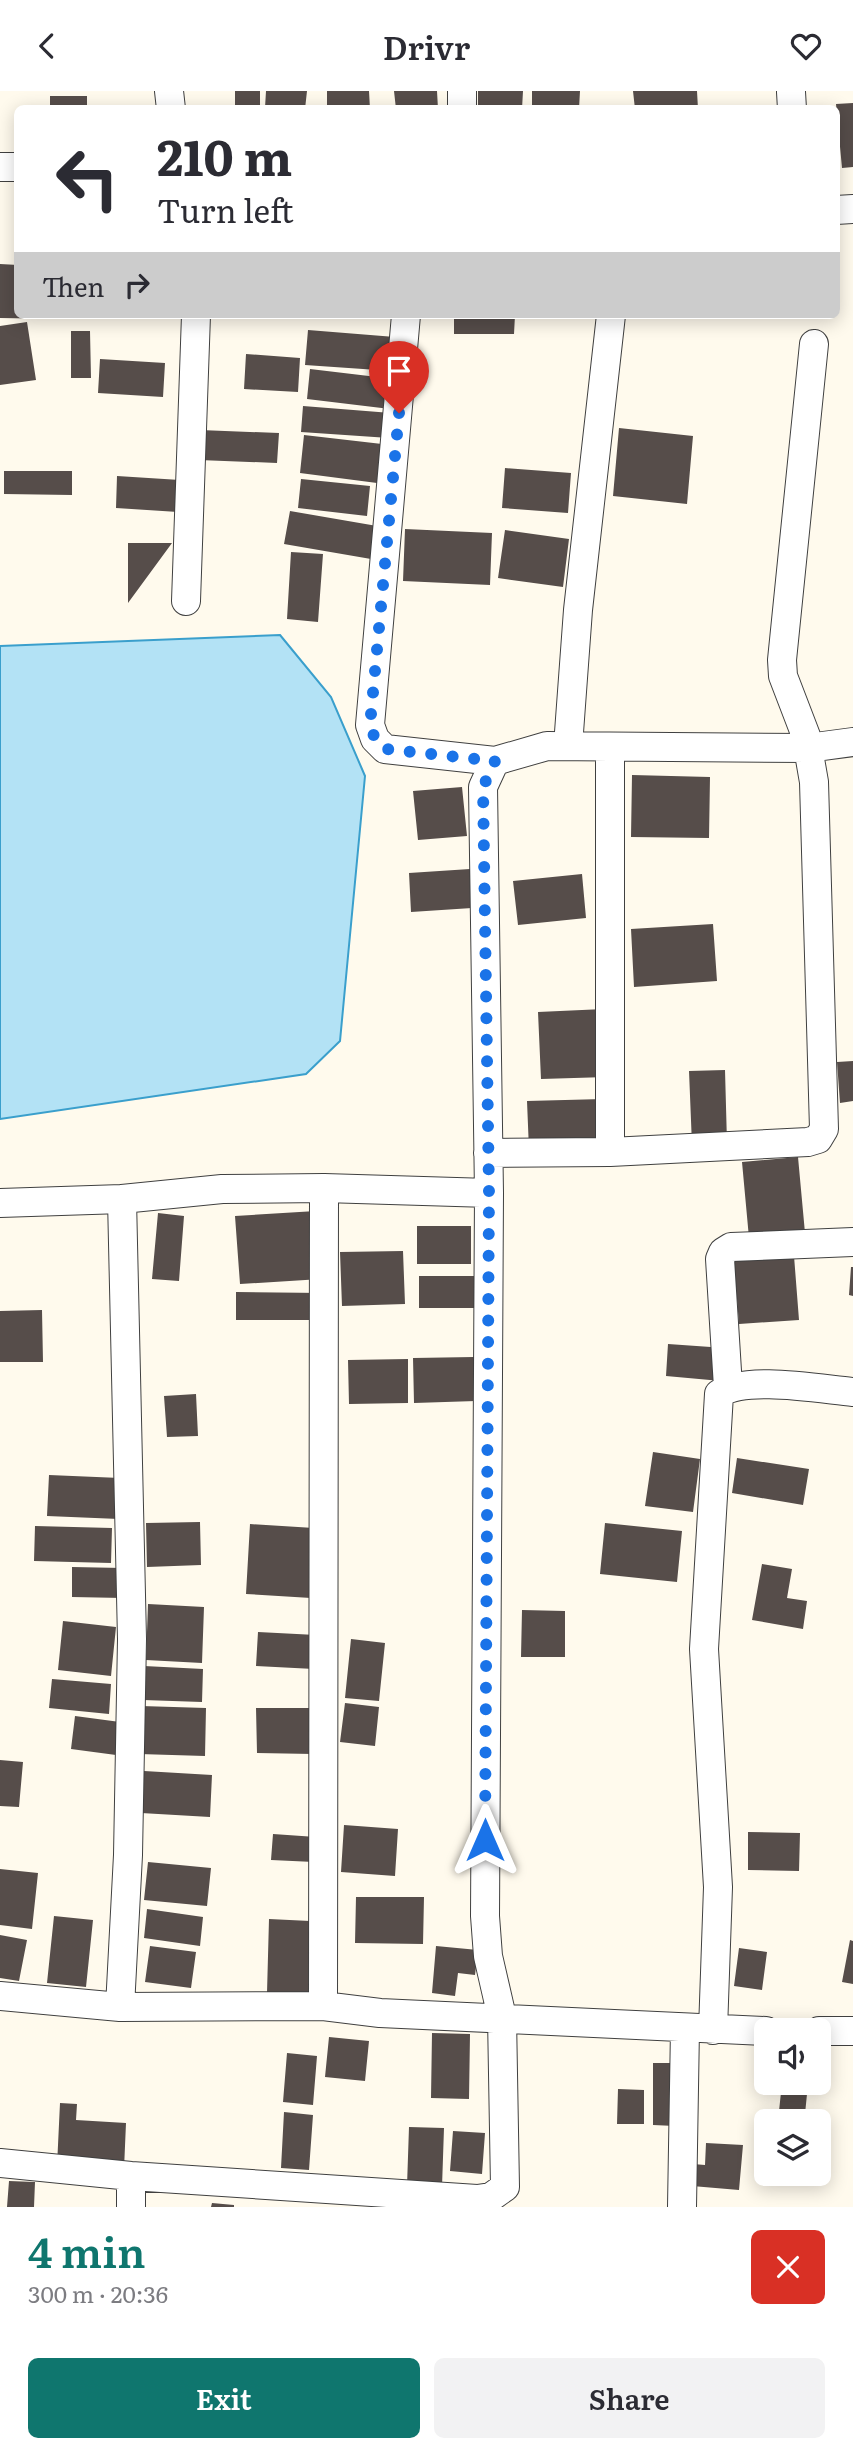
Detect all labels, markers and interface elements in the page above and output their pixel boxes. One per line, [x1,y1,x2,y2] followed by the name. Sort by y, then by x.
[383,22,470,70] text: Drivr
[28,27,66,65] icon: back
[787,27,825,65] icon: heart
[157,118,292,191] text: 210 m
[42,133,133,224] icon: left
[157,185,294,233] text: Turn left
[42,266,104,305] text: Then
[118,266,156,304] icon: right
[369,341,429,413] pin
[380,352,418,390] icon: arrive
[448,1803,522,1877] position arrow
[754,2018,831,2186] map controls
[754,2018,831,2095] button: sound
[754,2109,831,2186] button: layers
[28,2219,146,2281] text: 4 min
[751,2230,825,2304] button: close
[28,2276,168,2310] text: 300 m · 20:36
[28,2358,420,2438] button: Exit
[434,2358,825,2438] button: Share

